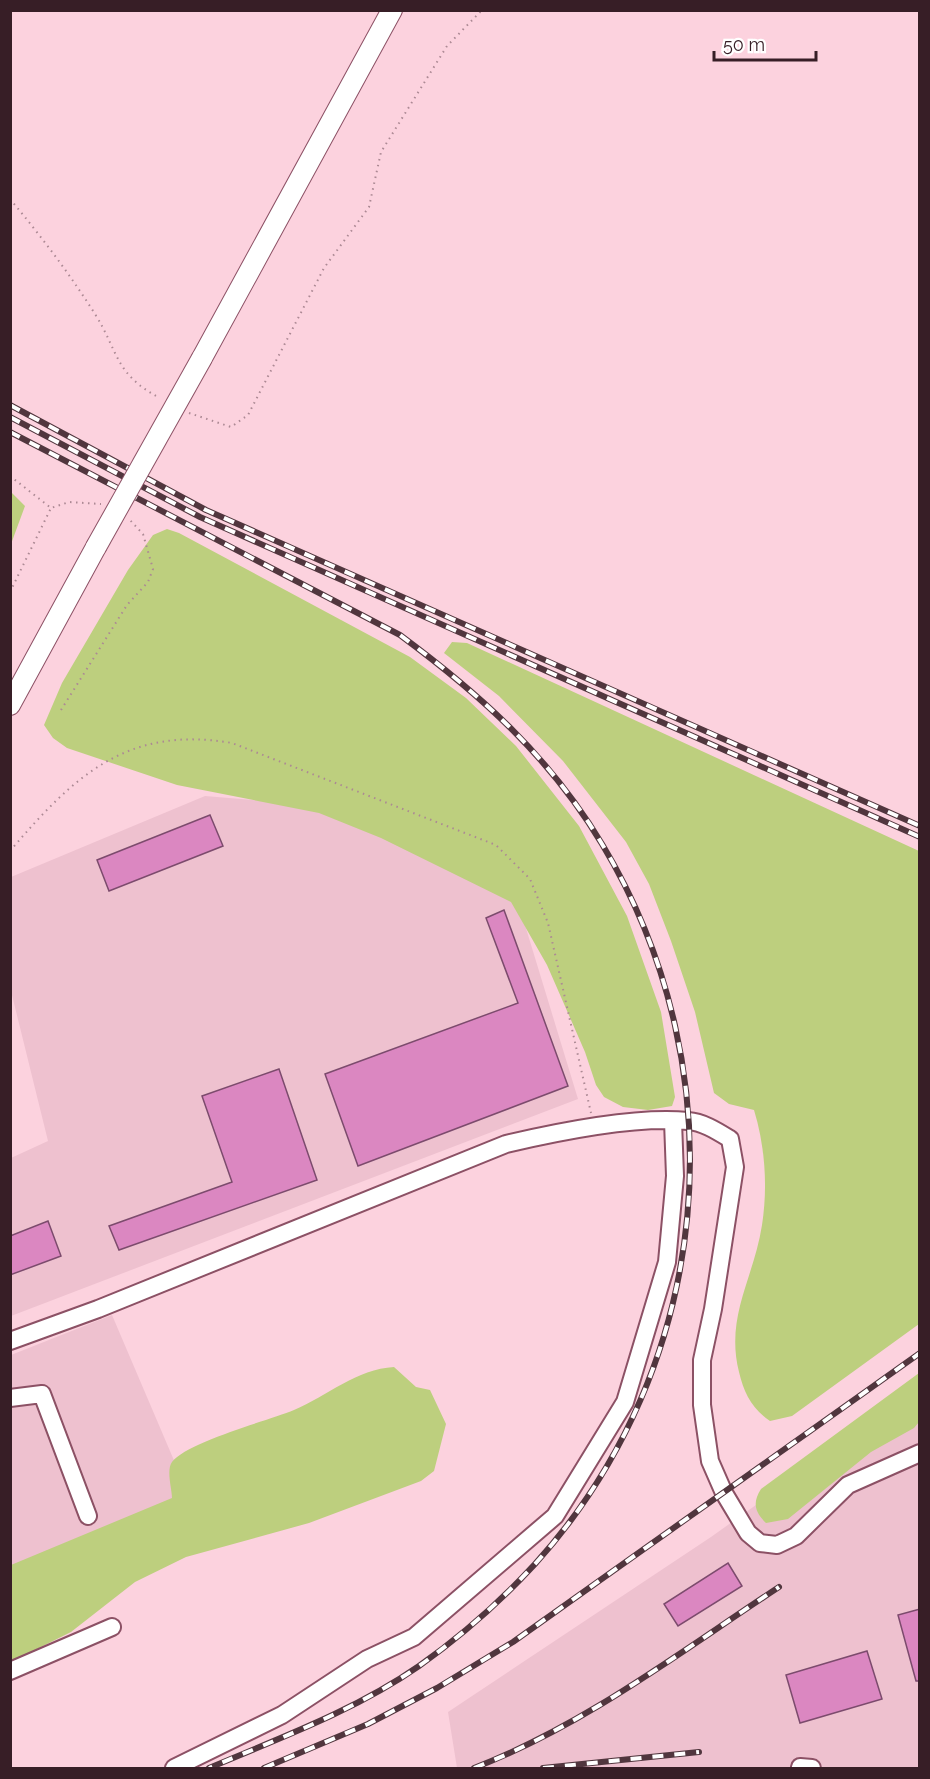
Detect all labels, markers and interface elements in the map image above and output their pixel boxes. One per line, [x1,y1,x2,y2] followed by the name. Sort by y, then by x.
[714,24,816,62] scale bar
[723,34,765,55] text: 50 m

